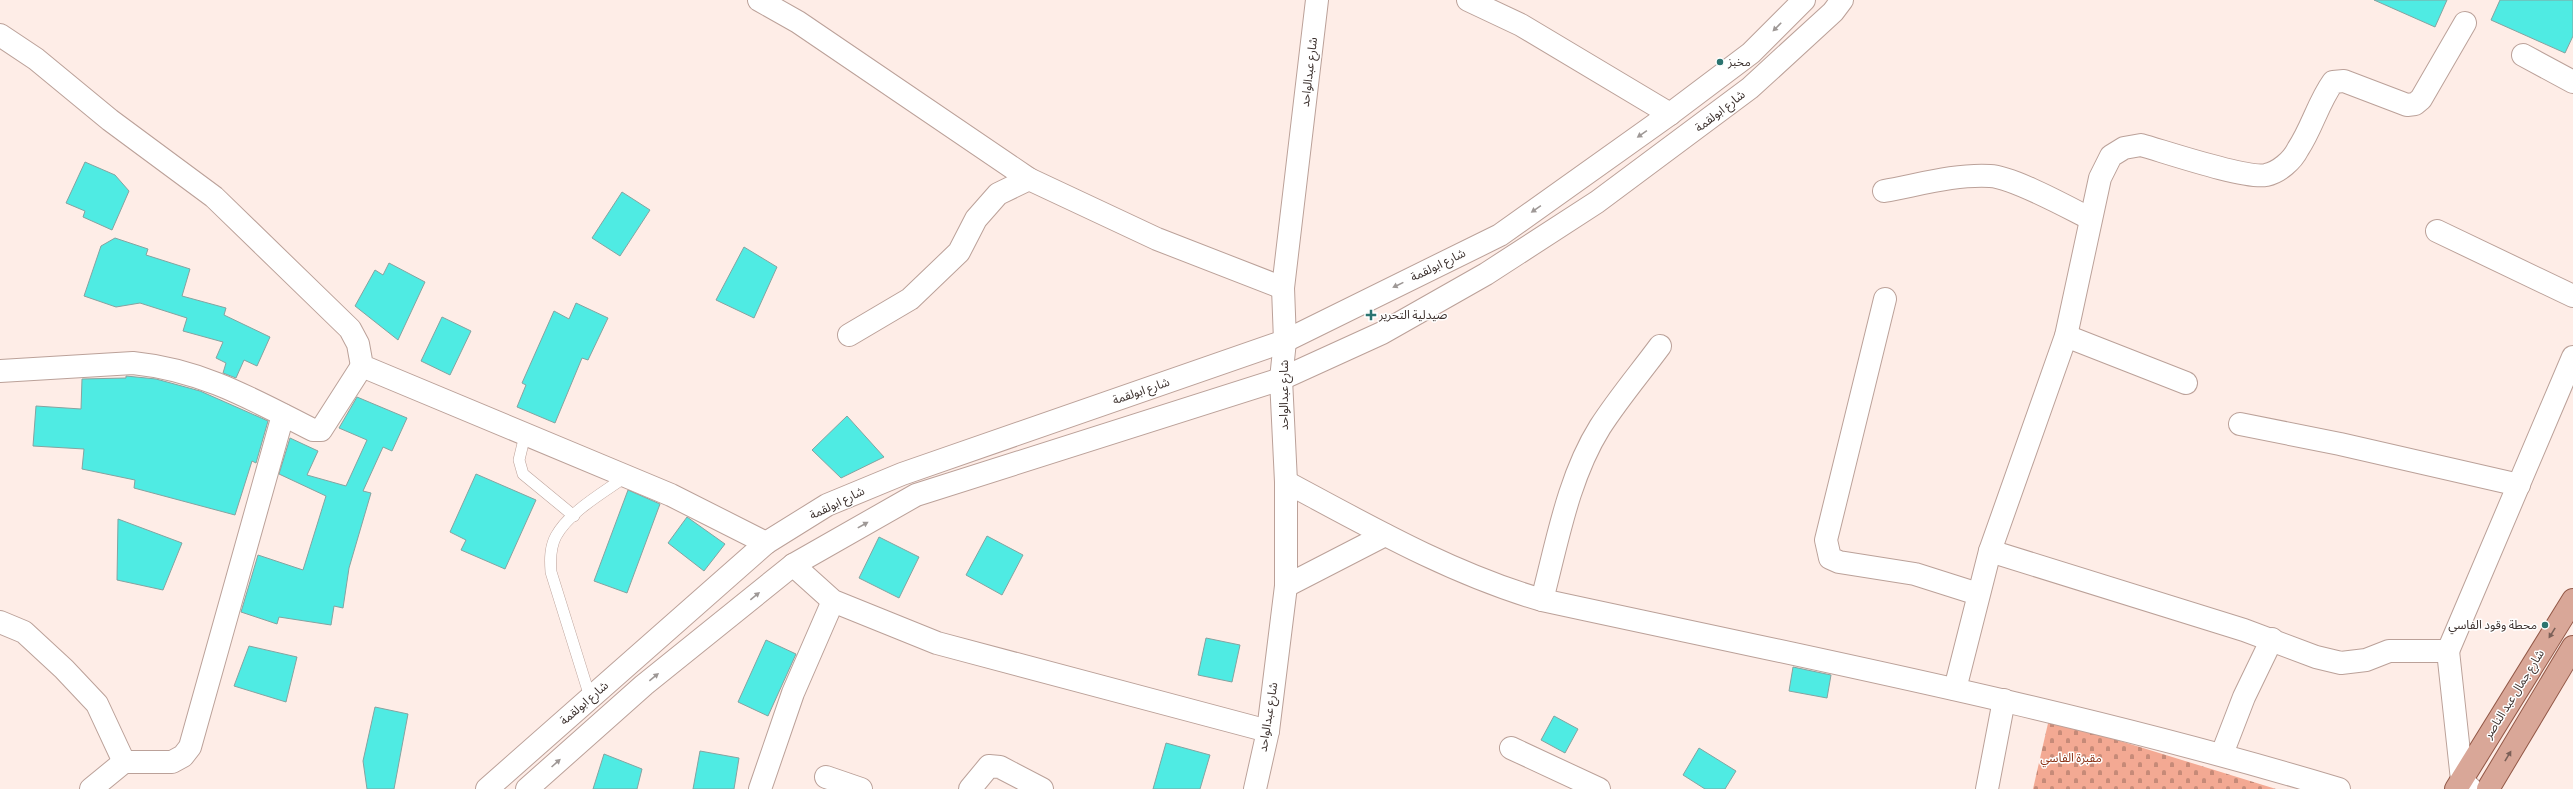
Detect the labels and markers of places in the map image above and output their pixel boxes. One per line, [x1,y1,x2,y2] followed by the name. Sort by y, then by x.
[1727,54,1751,69] place label: مخبز
[1715,57,1725,67] marker: مخبز
[1378,307,1448,322] place label: صيدلية التحرير
[1366,310,1376,320] marker: صيدلية التحرير
[2448,617,2537,635] place label: محطة وقود الفاسي
[2540,620,2550,630] marker: محطة وقود الفاسي

